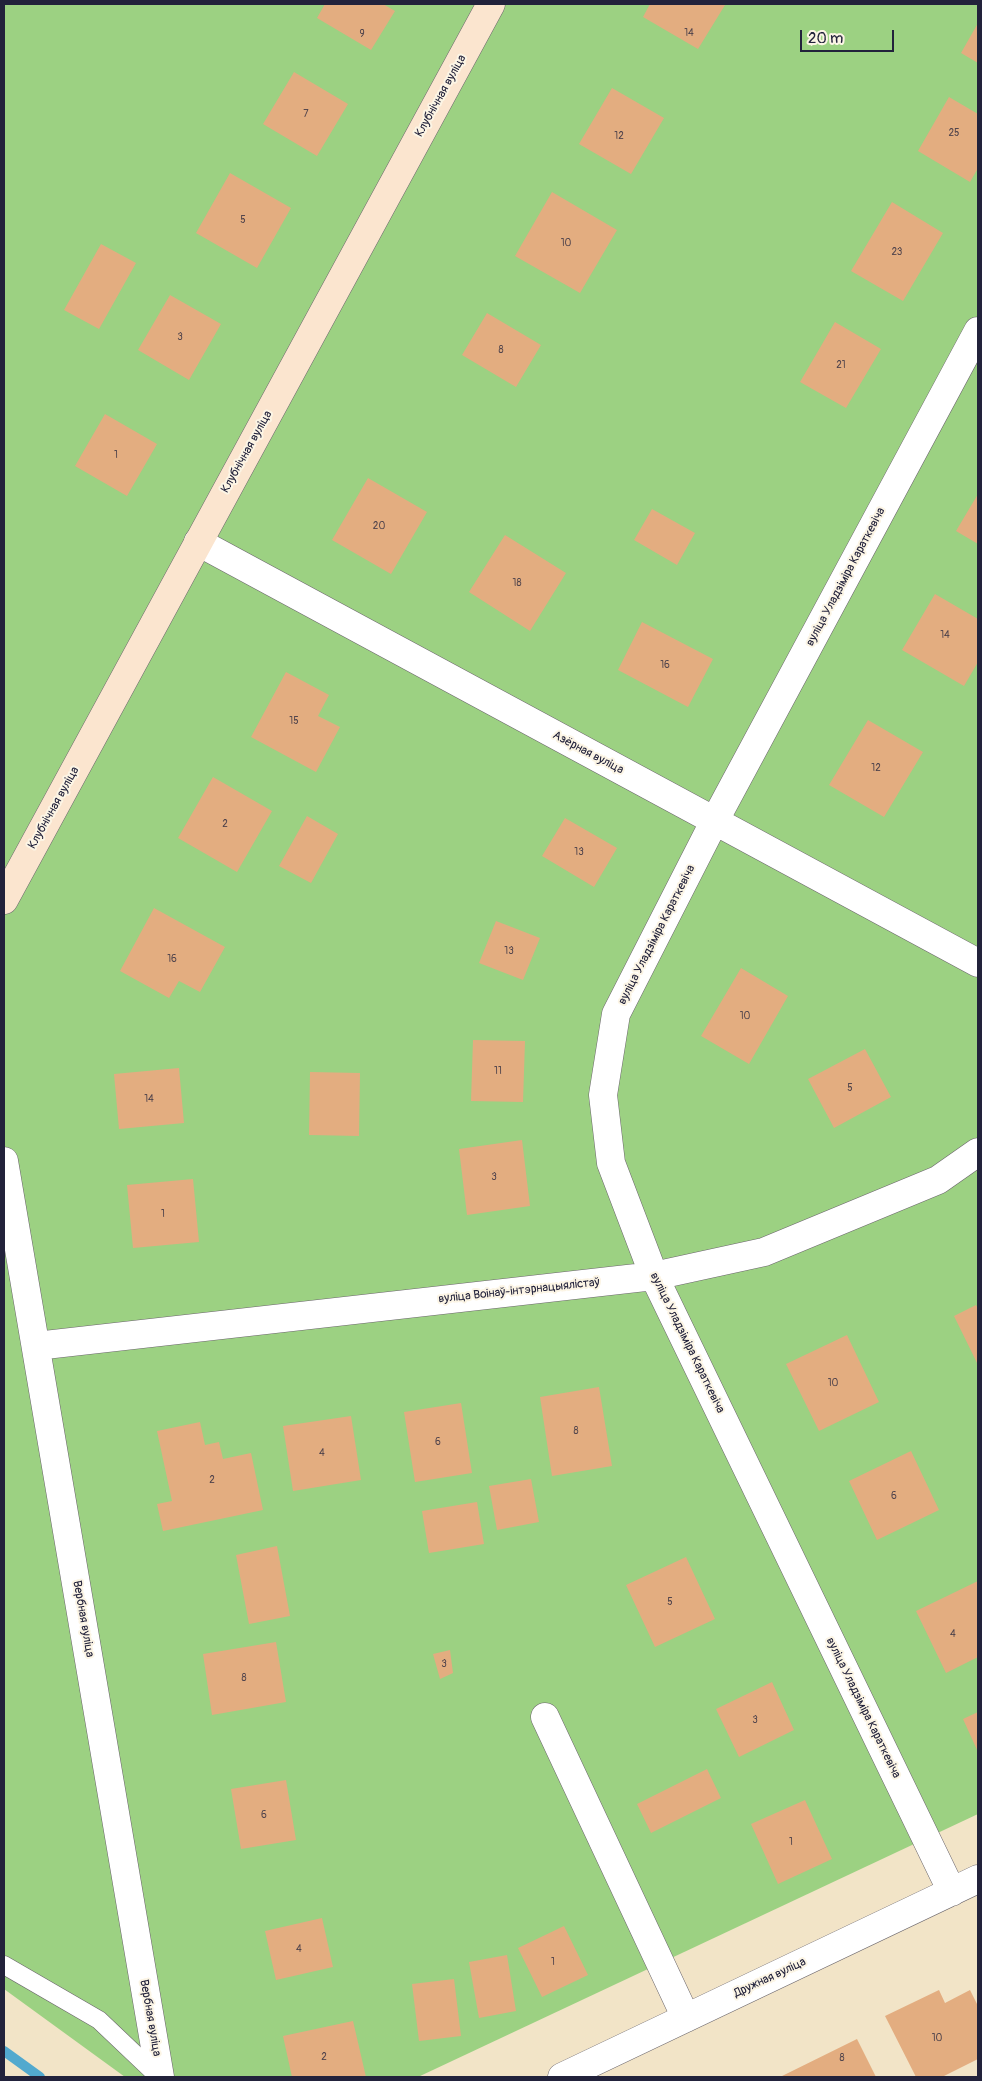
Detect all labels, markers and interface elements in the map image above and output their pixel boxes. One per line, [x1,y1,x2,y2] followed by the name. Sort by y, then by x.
[802,20,896,52] scale bar
[684,27,694,39] house number: 14
[359,28,365,40] house number: 9
[808,29,843,48] text: 20 m
[412,52,470,140] street label: Клубнічная вуліца
[303,108,309,120] house number: 7
[948,127,960,139] house number: 25
[614,130,624,142] house number: 12
[240,214,246,226] house number: 5
[561,237,571,249] house number: 10
[892,246,902,258] house number: 23
[177,331,183,343] house number: 3
[498,344,504,356] house number: 8
[836,359,846,371] house number: 21
[218,408,276,496] street label: Клубнічная вуліца
[114,449,118,461] house number: 1
[803,505,889,649] street label: вуліца Уладзіміра Караткевіча
[373,520,385,532] house number: 20
[513,577,521,589] house number: 18
[940,629,950,641] house number: 14
[660,659,670,671] house number: 16
[289,715,299,727] house number: 15
[550,728,626,778] street label: Азёрная вуліца
[871,762,881,774] house number: 12
[25,764,83,852] street label: Клубнічная вуліца
[222,818,228,830] house number: 2
[574,846,584,858] house number: 13
[615,863,699,1007] street label: вуліца Уладзіміра Караткевіча
[504,945,514,957] house number: 13
[167,953,177,965] house number: 16
[740,1010,750,1022] house number: 10
[494,1065,502,1077] house number: 11
[847,1082,853,1094] house number: 5
[144,1093,154,1105] house number: 14
[491,1171,497,1183] house number: 3
[161,1208,165,1220] house number: 1
[647,1270,727,1416] street label: вуліца Уладзіміра Караткевіча
[438,1275,600,1307] street label: вуліца Воінаў-інтэрнацыялістаў
[828,1377,838,1389] house number: 10
[573,1425,579,1437] house number: 8
[435,1436,441,1448] house number: 6
[319,1447,325,1459] house number: 4
[209,1474,215,1486] house number: 2
[891,1490,897,1502] house number: 6
[69,1580,97,1658] street label: Вербная вуліца
[667,1596,673,1608] house number: 5
[950,1628,956,1640] house number: 4
[823,1635,903,1781] street label: вуліца Уладзіміра Караткевіча
[441,1658,447,1670] house number: 3
[241,1672,247,1684] house number: 8
[752,1714,758,1726] house number: 3
[261,1809,267,1821] house number: 6
[789,1836,793,1848] house number: 1
[296,1943,302,1955] house number: 4
[732,1955,808,2001] street label: Дружная вуліца
[551,1956,555,1968] house number: 1
[136,1979,164,2057] street label: Вербная вуліца
[932,2032,942,2044] house number: 10
[321,2051,327,2063] house number: 2
[839,2052,845,2064] house number: 8

